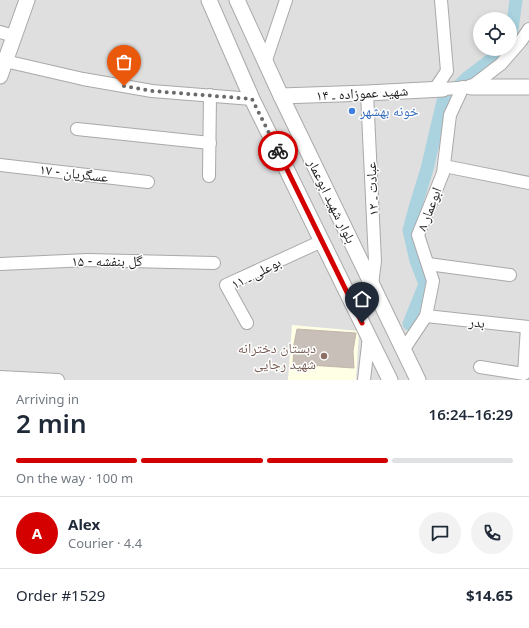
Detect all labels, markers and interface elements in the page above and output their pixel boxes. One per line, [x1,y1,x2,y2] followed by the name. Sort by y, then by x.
[473,12,517,56] map controls
[473,12,517,56] button: locate
[107,45,141,86] pin
[113,51,135,73] icon: bag
[315,81,409,104] street label: شهید عموزاده ـ ۱۴
[359,101,419,120] place label: خونه بهشهر
[347,106,357,116] marker: خونه بهشهر
[258,131,298,171] courier
[267,140,289,162] icon: bike
[303,155,361,246] street label: بلوار شهید ابوعمار
[38,159,110,186] street label: عسگریان - ۱۷
[361,162,382,217] street label: عبادت ـ ۱۲
[412,184,446,233] street label: ابوعمار ۸
[71,251,143,270] street label: گل بنفشه - ۱۵
[228,252,284,293] street label: بوعلی ـ ۱۱
[345,282,379,323] pin
[351,288,373,310] icon: home
[467,311,486,332] street label: بدر
[238,338,316,373] place label: دبستان دخترانه شهید رجایی
[319,351,329,361] marker: دبستان دخترانه شهید رجایی
[16,390,79,408] text: Arriving in
[429,404,513,424] text: 16:24–16:29
[16,405,87,441] text: 2 min
[16,469,133,487] text: On the way · 100 m
[419,512,461,554] button: chat
[471,512,513,554] button: phone
[68,514,100,534] text: Alex
[32,523,42,543] text: A
[68,534,142,552] text: Courier · 4.4
[16,585,105,605] text: Order #1529
[466,585,513,605] text: $14.65

